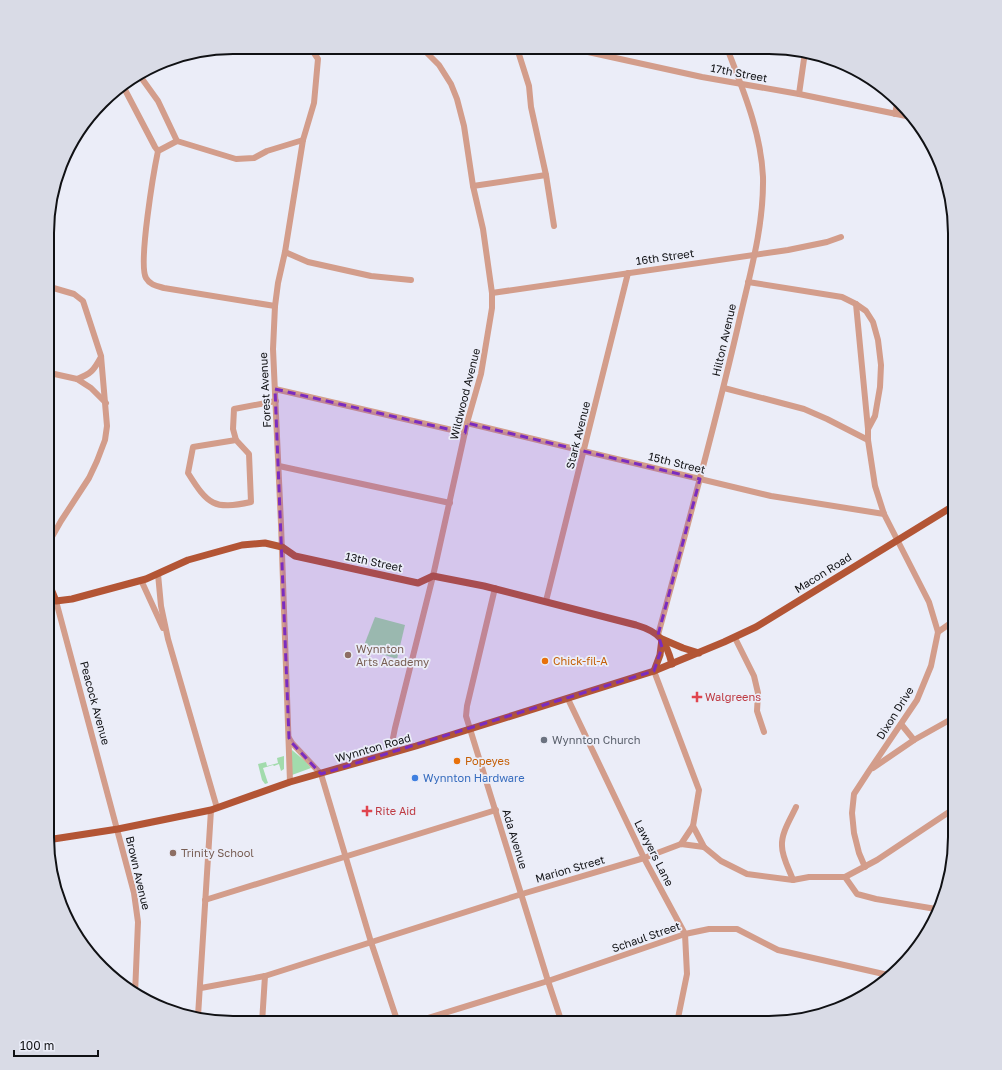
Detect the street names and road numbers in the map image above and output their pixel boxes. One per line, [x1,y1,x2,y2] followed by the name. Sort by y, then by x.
[710,61,769,84] street label: 17th Street
[635,246,695,267] street label: 16th Street
[709,302,738,377] street label: Hilton Avenue
[447,347,482,441] street label: Wildwood Avenue
[256,352,273,428] street label: Forest Avenue
[563,400,592,470] street label: Stark Avenue
[647,449,707,476] street label: 15th Street
[344,549,404,574] street label: 13th Street
[792,550,854,595] street label: Macon Road
[78,660,113,746] street label: Peacock Avenue
[873,684,916,742] street label: Dixon Drive
[334,731,412,764] street label: Wynnton Road
[500,807,531,870] street label: Ada Avenue
[632,818,677,888] street label: Lawyers Lane
[124,835,153,911] street label: Brown Avenue
[534,852,606,885] street label: Marion Street
[610,919,682,954] street label: Schaul Street

